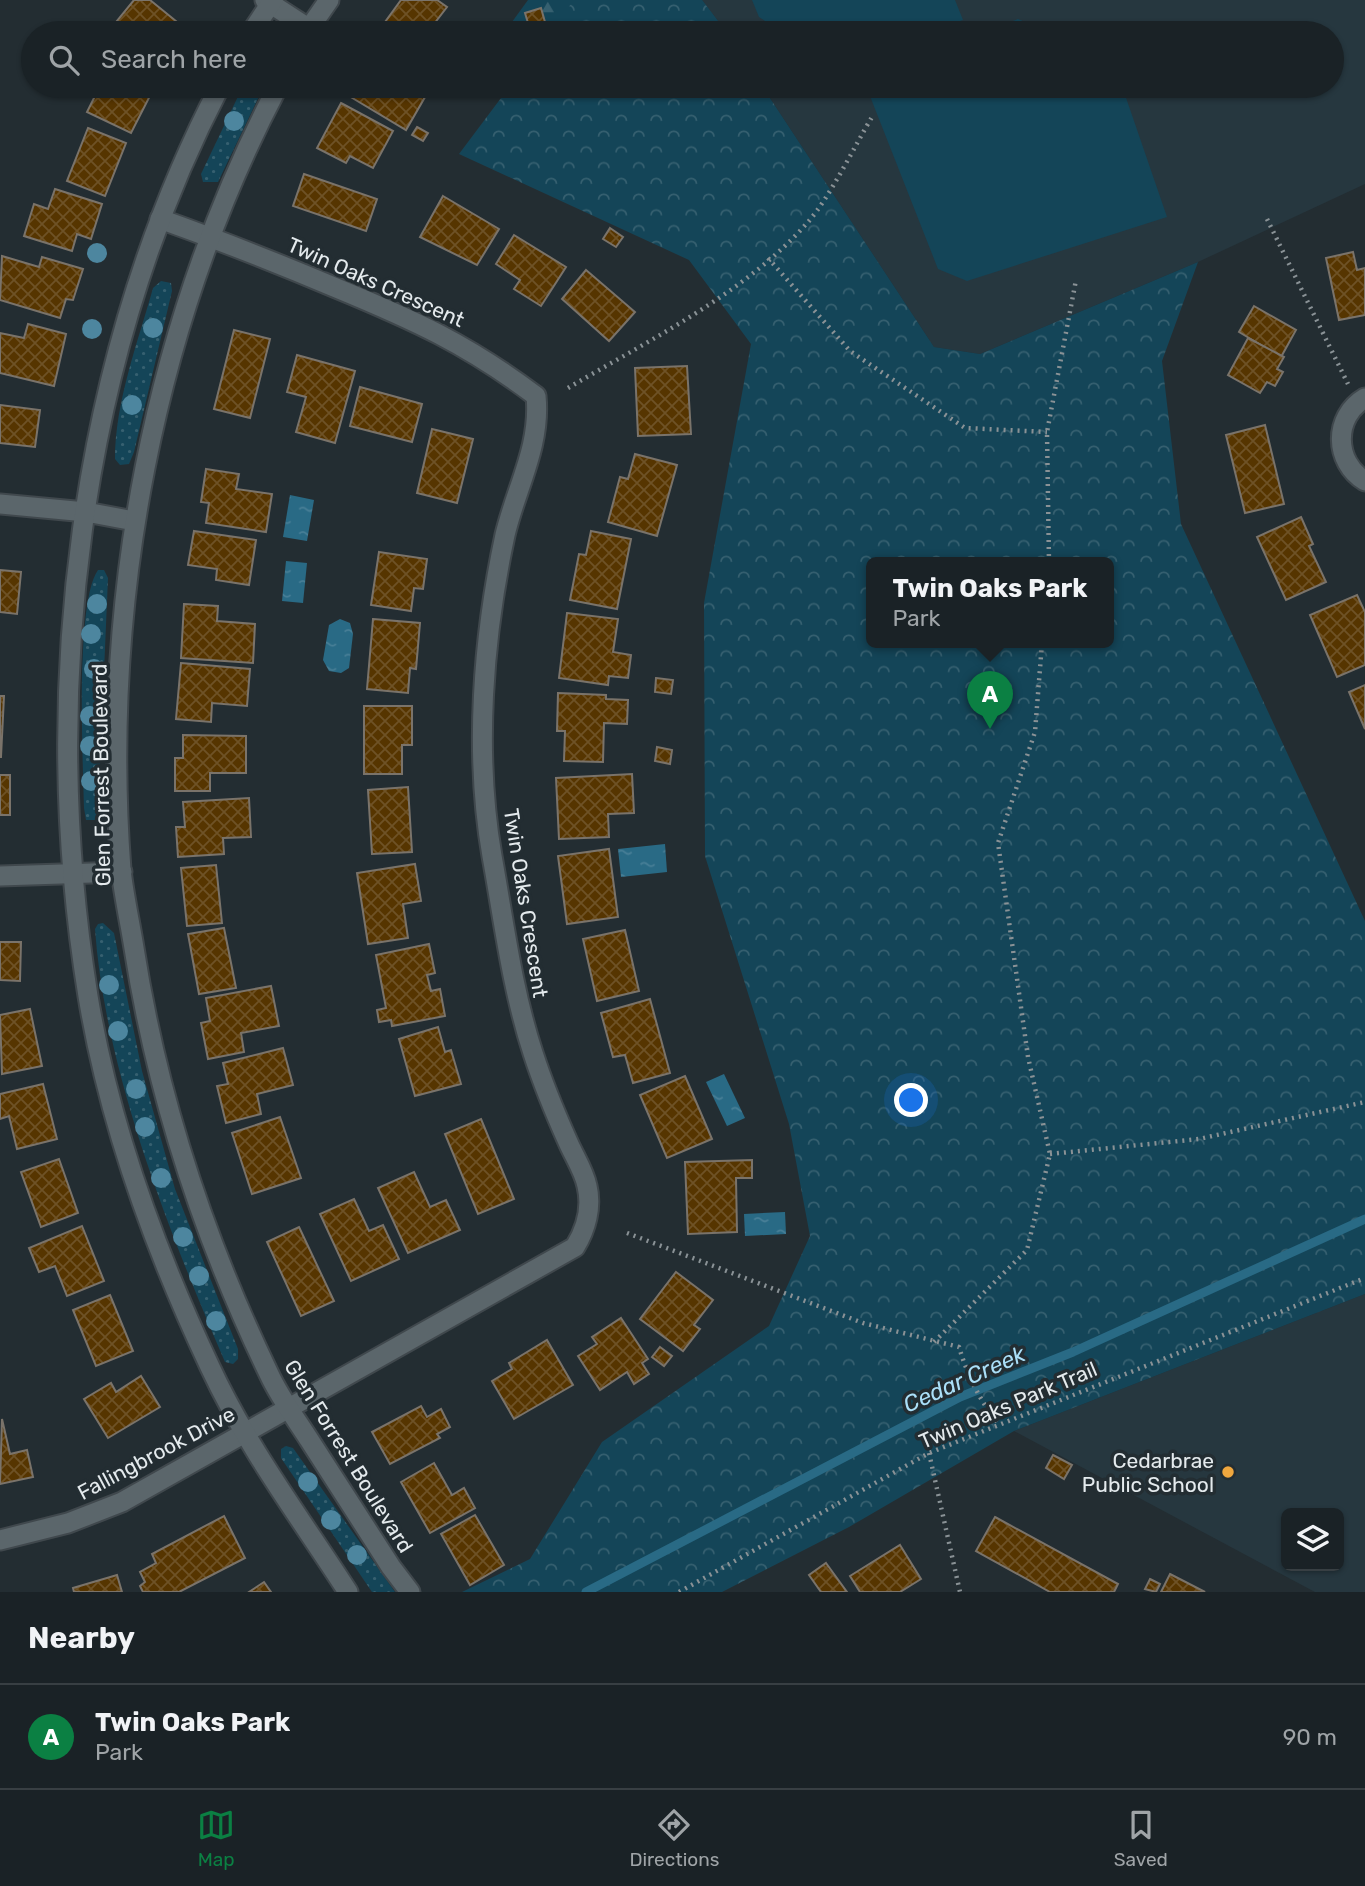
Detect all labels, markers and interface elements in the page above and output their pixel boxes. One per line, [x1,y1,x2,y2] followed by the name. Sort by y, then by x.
[21,21,1344,98] search box
[45,41,83,79] icon: search
[101,44,247,75] text: Search here
[284,232,468,332] street label: Twin Oaks Crescent
[866,557,1114,648] popup
[892,573,1088,604] text: Twin Oaks Park
[892,604,940,632] text: Park
[87,663,115,887] street label: Glen Forrest Boulevard
[967,671,1013,729] pin: A
[499,807,553,999] street label: Twin Oaks Crescent
[894,1083,928,1117] your location
[899,1339,1030,1418] water label: Cedar Creek
[279,1355,419,1557] street label: Glen Forrest Boulevard
[915,1356,1101,1454] street label: Twin Oaks Park Trail
[73,1401,239,1505] street label: Fallingbrook Drive
[1082,1448,1214,1497] place label: Cedarbrae Public School
[1220,1464,1236,1480] marker: Cedarbrae Public School
[1281,1508,1344,1571] map controls
[1281,1508,1344,1571] button: layers
[28,1620,135,1656] text: Nearby
[95,1707,290,1738] text: Twin Oaks Park
[43,1723,59,1751] text: A
[1283,1723,1337,1751] text: 90 m
[95,1738,143,1766] text: Park
[197,1806,235,1871] tab: Map
[629,1806,719,1871] tab: Directions
[1114,1806,1168,1871] tab: Saved

